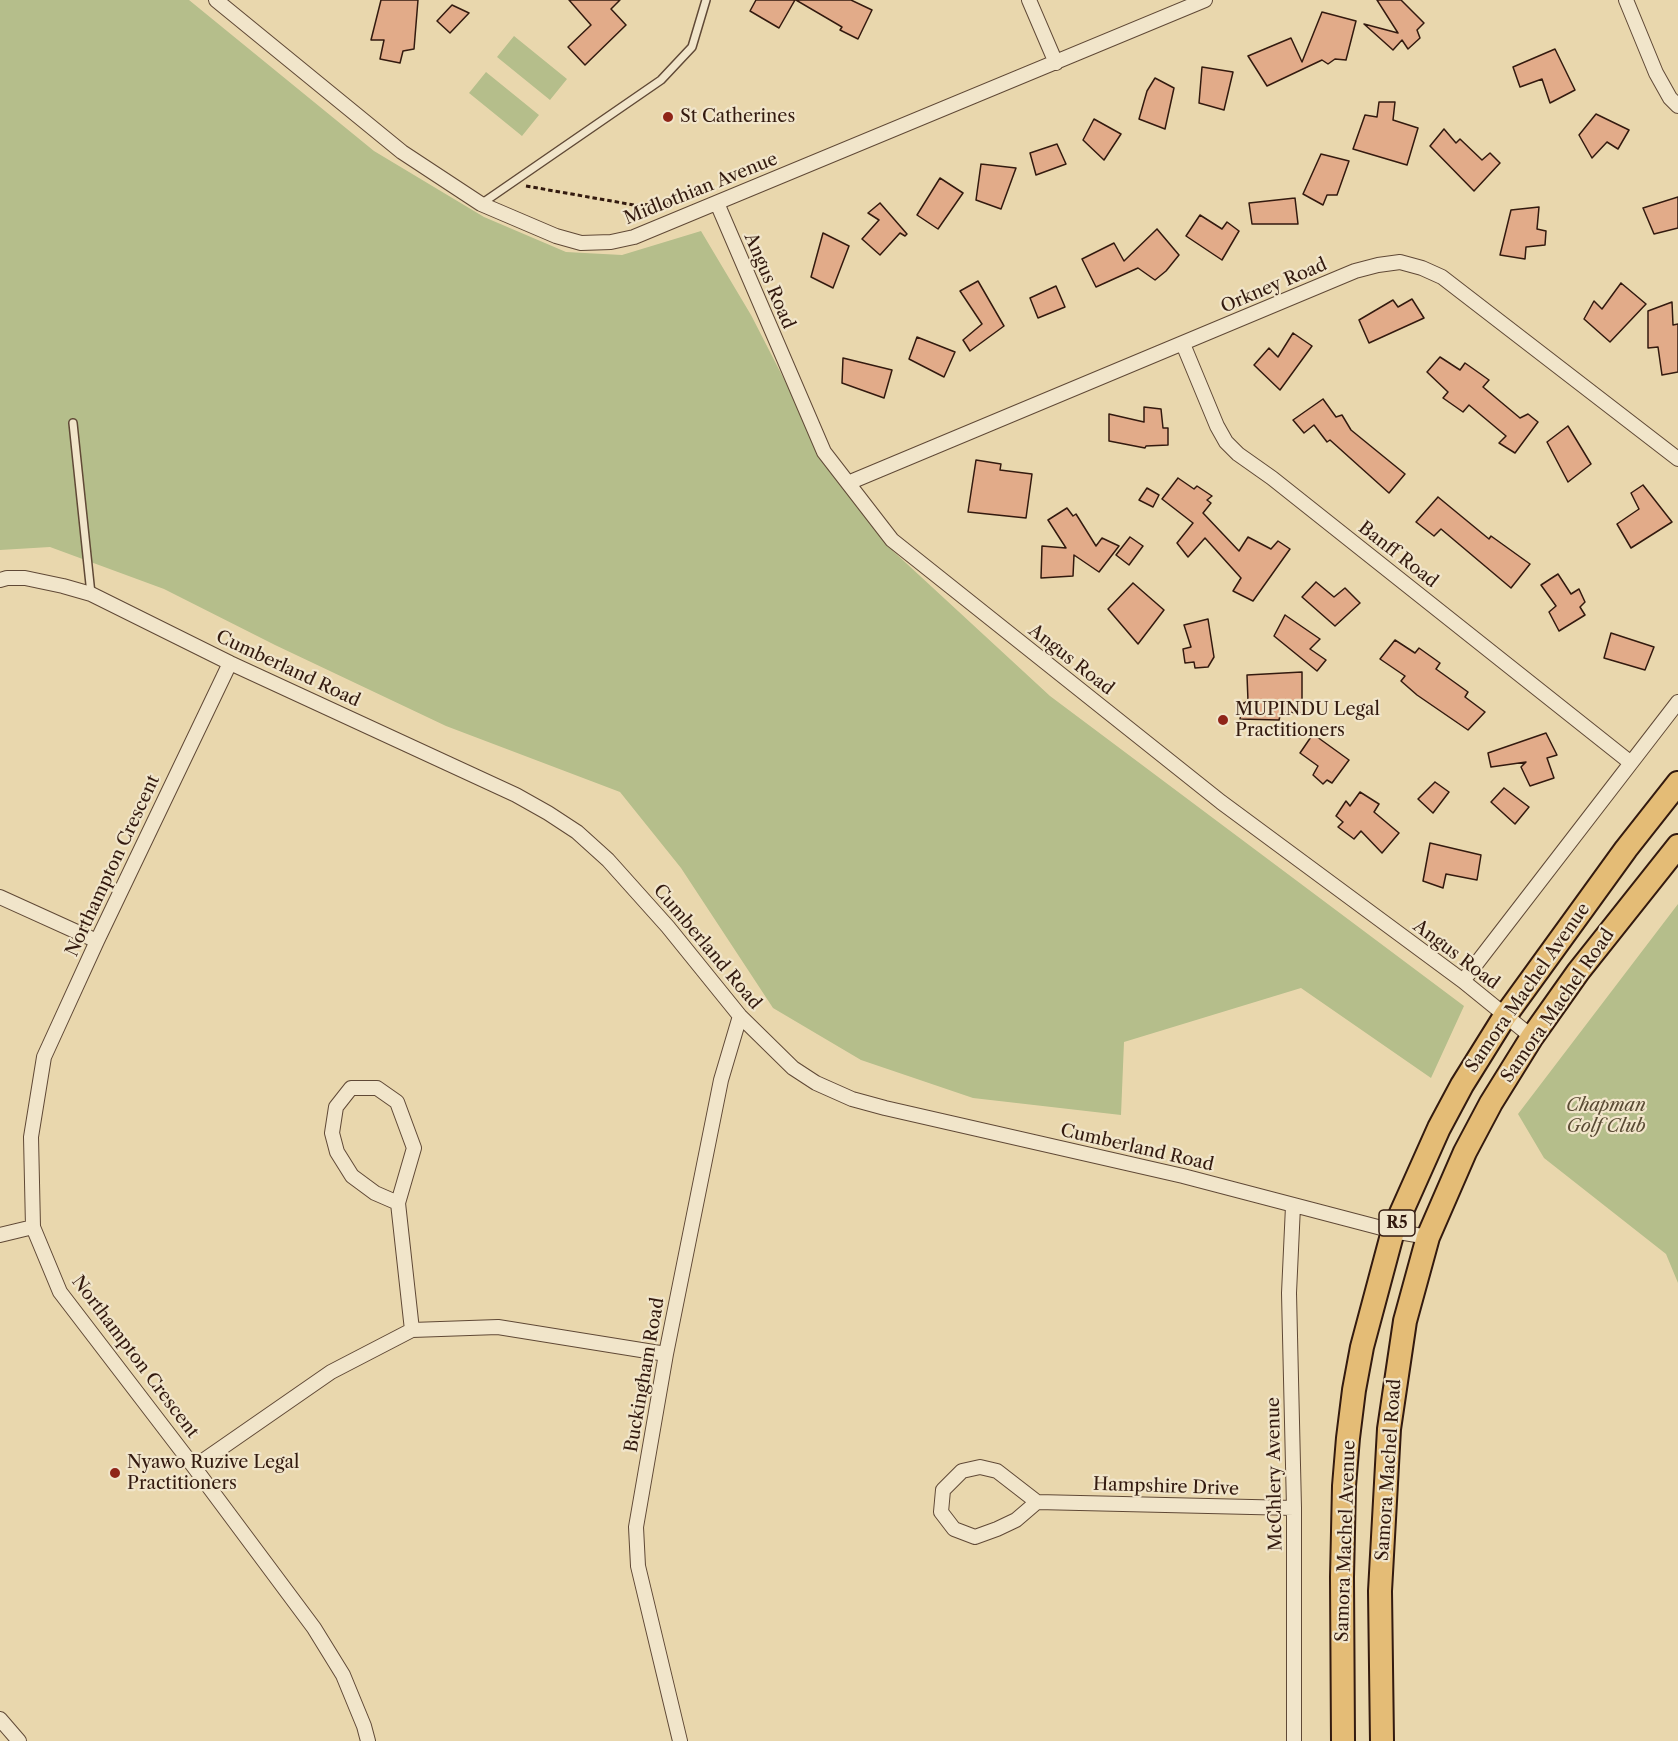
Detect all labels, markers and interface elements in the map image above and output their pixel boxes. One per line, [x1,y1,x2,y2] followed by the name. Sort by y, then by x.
[680,106,795,128] place label: St Catherines
[661,110,675,124] marker: St Catherines
[621,148,781,230] street label: Midlothian Avenue
[739,230,799,332] street label: Angus Road
[1218,254,1330,318] street label: Orkney Road
[1354,517,1442,593] street label: Banff Road
[1024,620,1118,700] street label: Angus Road
[212,626,364,712] street label: Cumberland Road
[1235,699,1380,742] place label: MUPINDU Legal Practitioners
[1216,713,1230,727] marker: MUPINDU Legal Practitioners
[61,772,165,960] street label: Northampton Crescent
[648,880,766,1014] street label: Cumberland Road
[1461,899,1595,1077] street label: Samora Machel Avenue
[1409,916,1503,994] street label: Angus Road
[1497,925,1619,1087] street label: Samora Machel Road
[1566,1095,1646,1138] park label: Chapman Golf Club
[1058,1120,1216,1176] street label: Cumberland Road
[1379,1210,1415,1236] road number: R5
[67,1272,203,1442] street label: Northampton Crescent
[621,1296,669,1454] street label: Buckingham Road
[1372,1378,1406,1562] street label: Samora Machel Road
[1263,1397,1287,1551] street label: McChlery Avenue
[1332,1440,1360,1642] street label: Samora Machel Avenue
[127,1452,299,1494] place label: Nyawo Ruzive Legal Practitioners
[108,1466,122,1480] marker: Nyawo Ruzive Legal Practitioners
[1093,1474,1239,1500] street label: Hampshire Drive

